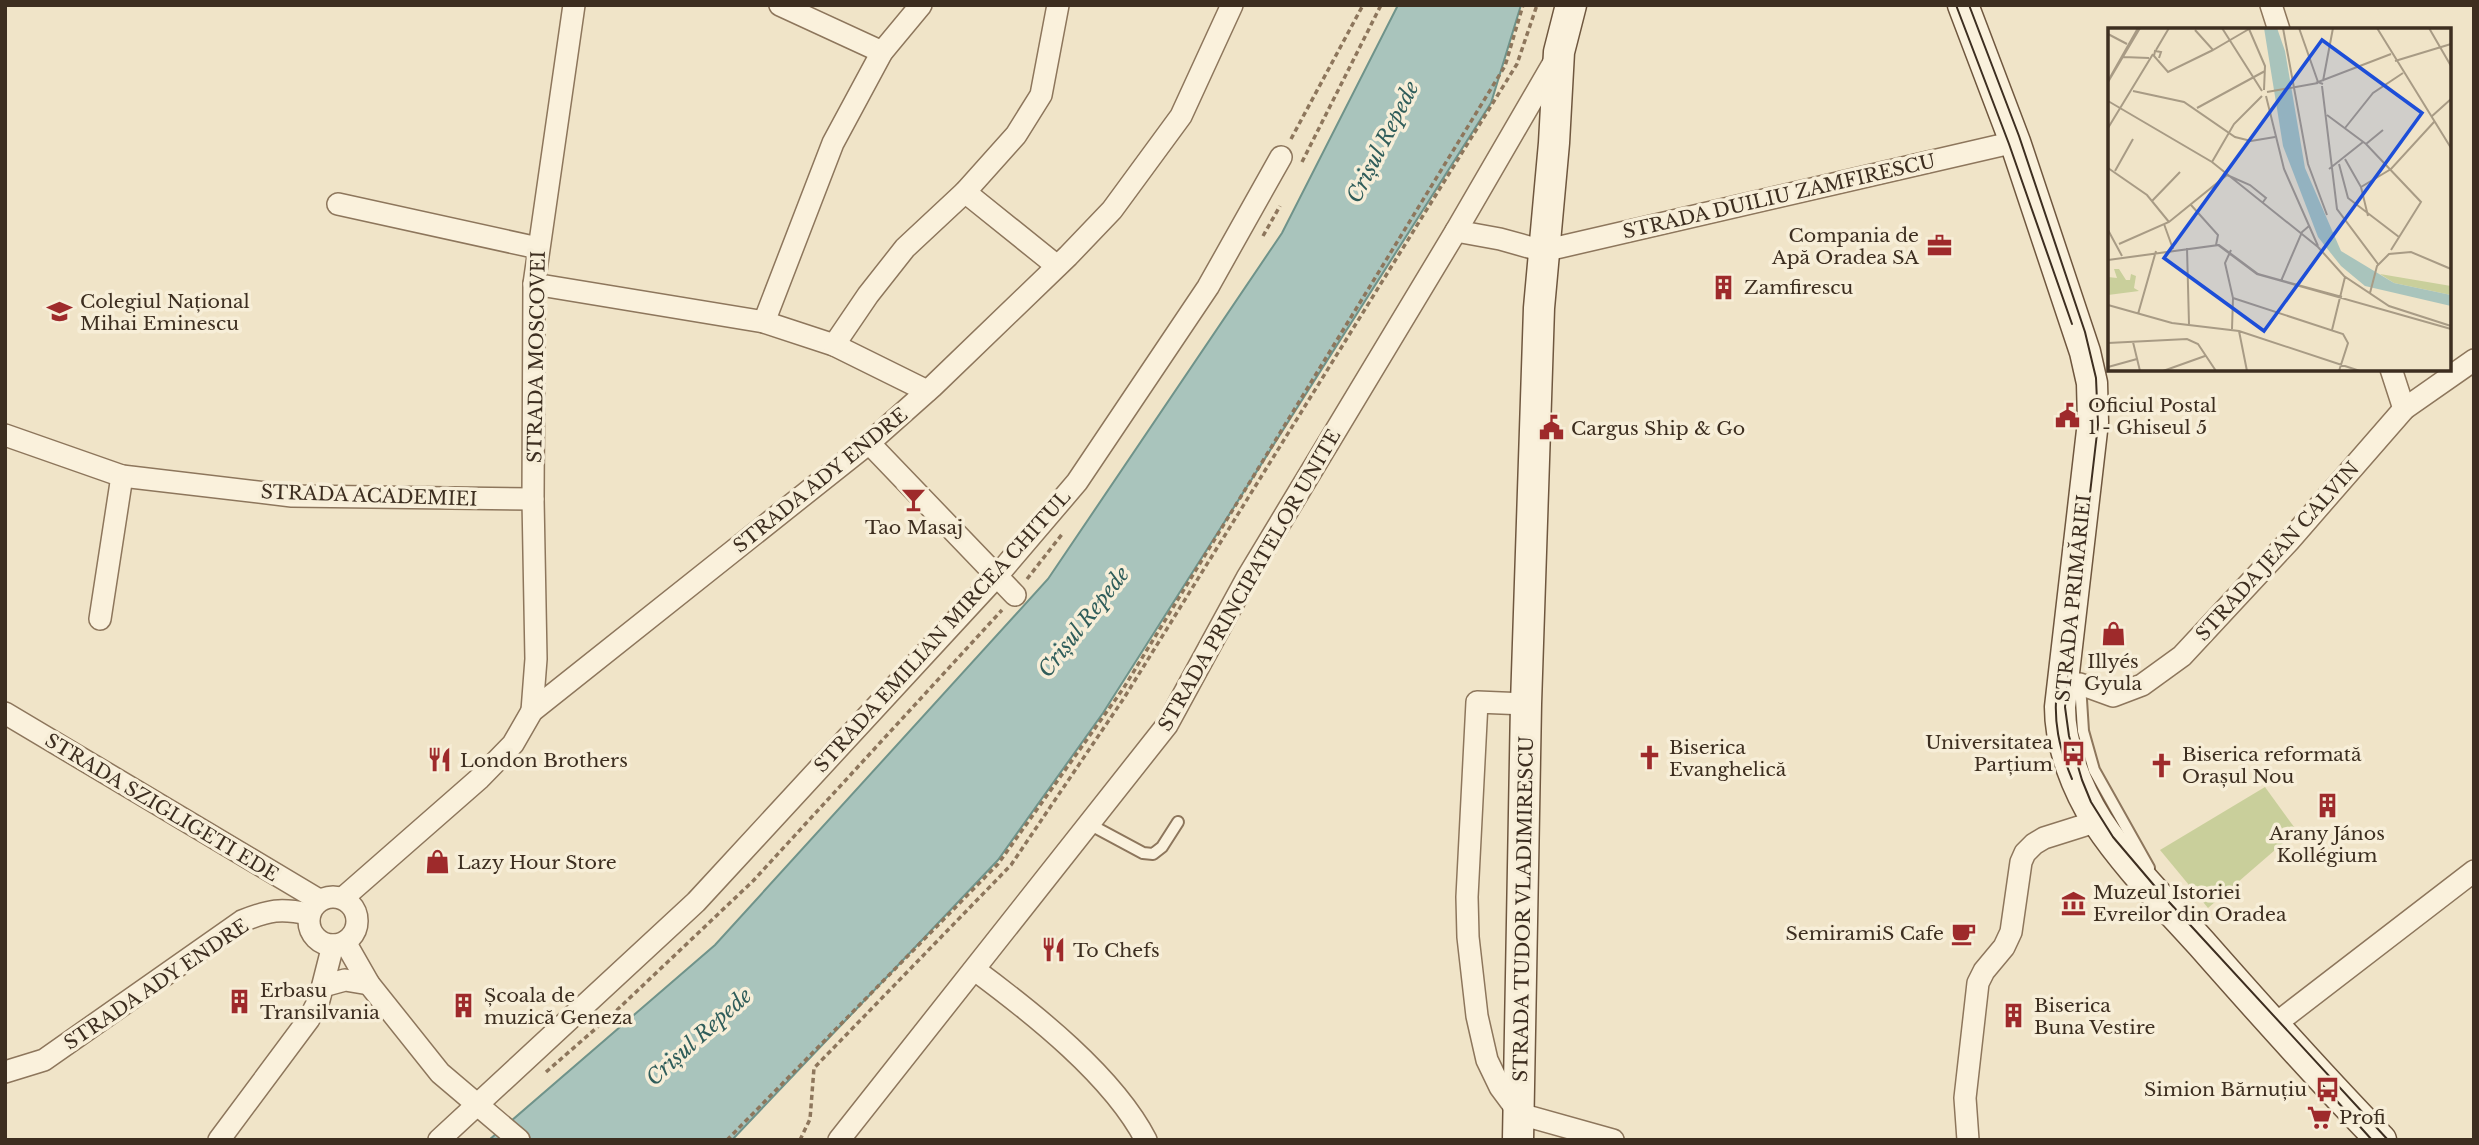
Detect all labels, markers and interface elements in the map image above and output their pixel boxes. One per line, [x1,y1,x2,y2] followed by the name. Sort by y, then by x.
[2108,28,2451,371] inset map
[1341,76,1425,207] water label: Crișul Repede
[1621,149,1938,244] street label: STRADA DUILIU ZAMFIRESCU
[1771,224,1919,269] place label: Compania de Apă Oradea SA
[1925,232,1953,260] office icon: Compania de Apă Oradea SA
[523,250,550,463] street label: STRADA MOSCOVEI
[1710,273,1738,301] building icon: Zamfirescu
[1744,276,1853,299] place label: Zamfirescu
[80,290,250,335] place label: Colegiul Național Mihai Eminescu
[46,298,74,326] school or university icon: Colegiul Național Mihai Eminescu
[2088,394,2217,439] place label: Oficiul Postal 1 - Ghiseul 5
[2054,402,2082,430] public building icon: Oficiul Postal 1 - Ghiseul 5
[729,403,912,558] street label: STRADA ADY ENDRE
[1537,414,1565,442] public building icon: Cargus Ship & Go
[1571,417,1745,440] place label: Cargus Ship & Go
[1153,425,1346,735] street label: STRADA PRINCIPATELOR UNITE
[2191,457,2364,646] street label: STRADA JEAN CALVIN
[260,480,478,511] street label: STRADA ACADEMIEI
[809,485,1075,777] street label: STRADA EMILIAN MIRCEA CHITUL
[900,485,928,513] bar icon: Tao Masaj
[2051,493,2096,703] street label: STRADA PRIMĂRIEI
[865,516,963,539] place label: Tao Masaj
[1033,561,1135,682] water label: Crișul Repede
[2099,619,2127,647] shop icon: Illyés Gyula
[2084,650,2142,695] place label: Illyés Gyula
[41,728,283,886] street label: STRADA SZIGLIGETI EDE
[1925,731,2053,776] place label: Universitatea Parțium
[1509,736,1538,1082] street label: STRADA TUDOR VLADIMIRESCU
[1669,736,1787,781] place label: Biserica Evanghelică
[2059,739,2087,767] bus stop icon: Universitatea Parțium
[2182,743,2362,788] place label: Biserica reformată Orașul Nou
[1635,744,1663,772] church icon: Biserica Evanghelică
[426,746,454,774] restaurant icon: London Brothers
[460,749,628,772] place label: London Brothers
[2148,751,2176,779] church icon: Biserica reformată Orașul Nou
[2313,791,2341,819] building icon: Arany János Kollégium
[2268,822,2385,867] place label: Arany János Kollégium
[423,848,451,876] shop icon: Lazy Hour Store
[457,851,617,874] place label: Lazy Hour Store
[2093,881,2287,926] place label: Muzeul Istoriei Evreilor din Oradea
[2059,889,2087,917] museum icon: Muzeul Istoriei Evreilor din Oradea
[60,914,253,1055] street label: STRADA ADY ENDRE
[1950,919,1978,947] cafe icon: SemiramiS Cafe
[1786,922,1944,945] place label: SemiramiS Cafe
[1039,936,1067,964] restaurant icon: To Chefs
[1073,939,1160,962] place label: To Chefs
[260,979,380,1024] place label: Erbasu Transilvania
[641,983,757,1091] water label: Crișul Repede
[484,984,633,1029] place label: Școala de muzică Geneza
[226,987,254,1015] building icon: Erbasu Transilvania
[450,992,478,1020] building icon: Școala de muzică Geneza
[2034,994,2156,1039] place label: Biserica Buna Vestire
[2000,1002,2028,1030] building icon: Biserica Buna Vestire
[2313,1075,2341,1103] bus stop icon: Simion Bărnuțiu
[2144,1078,2307,1101] place label: Simion Bărnuțiu
[2305,1103,2333,1131] supermarket icon: Profi
[2339,1106,2386,1129] place label: Profi

